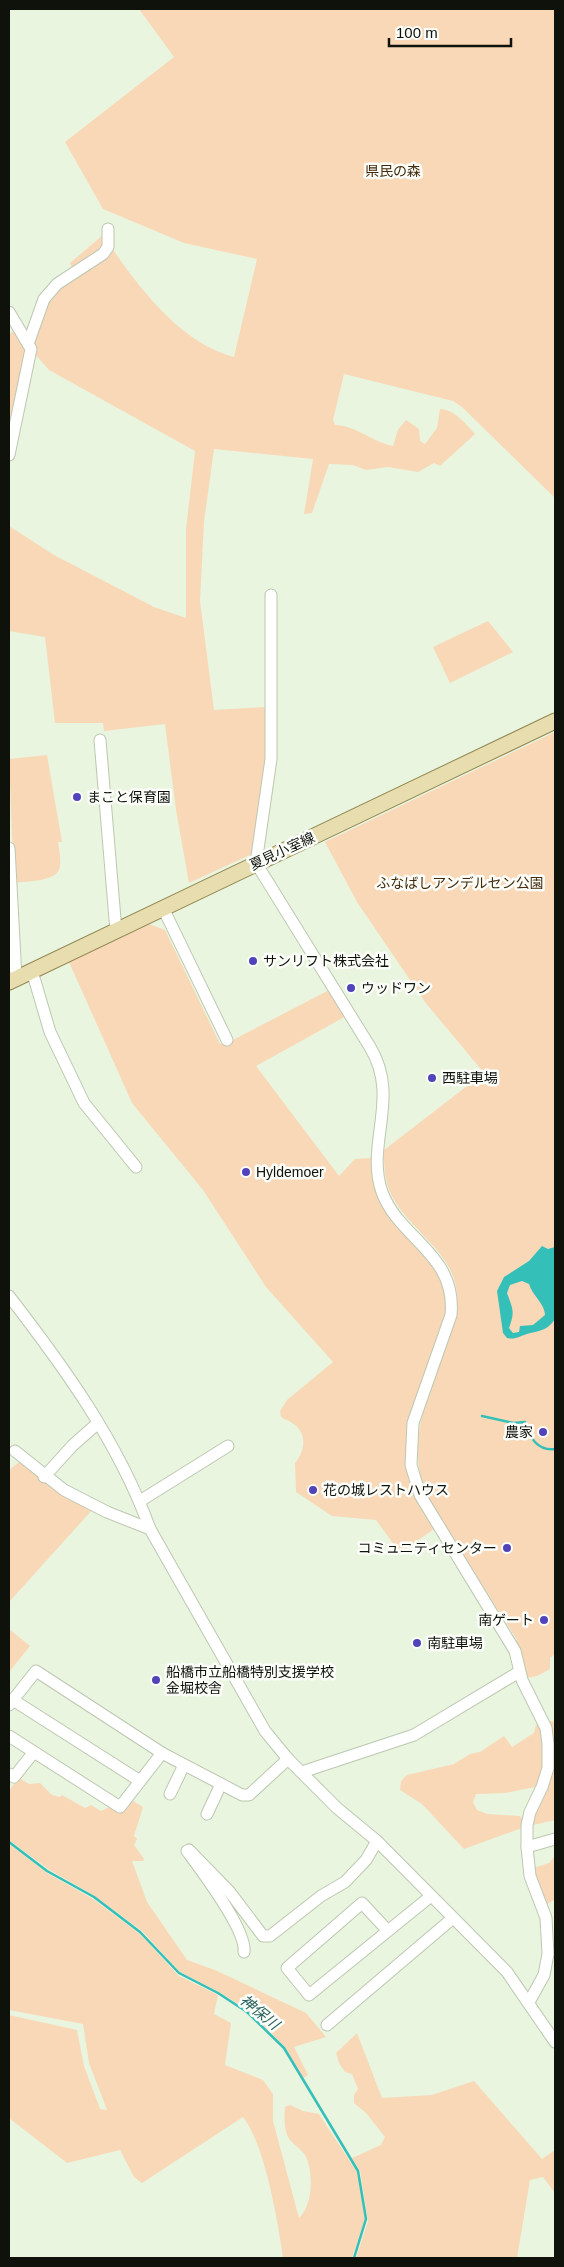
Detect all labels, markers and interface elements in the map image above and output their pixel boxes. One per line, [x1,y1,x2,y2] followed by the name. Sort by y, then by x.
[389,15,512,47] scale bar
[396,24,438,41] text: 100 m
[365,163,421,179] park label: 県民の森
[87,789,171,805] place label: まこと保育園
[71,791,83,803] marker: まこと保育園
[247,829,317,873] street label: 夏見小室線
[376,875,544,891] park label: ふなばしアンデルセン公園
[263,953,389,969] place label: サンリフト株式会社
[247,955,259,967] marker: サンリフト株式会社
[361,980,431,996] place label: ウッドワン
[345,982,357,994] marker: ウッドワン
[442,1070,498,1086] place label: 西駐車場
[426,1072,438,1084] marker: 西駐車場
[256,1164,324,1180] place label: Hyldemoer
[240,1166,252,1178] marker: Hyldemoer
[505,1424,533,1440] place label: 農家
[537,1426,549,1438] marker: 農家
[323,1482,449,1498] place label: 花の城レストハウス
[307,1484,319,1496] marker: 花の城レストハウス
[358,1540,497,1556] place label: コミュニティセンター
[501,1542,513,1554] marker: コミュニティセンター
[478,1612,534,1628] place label: 南ゲート
[538,1614,550,1626] marker: 南ゲート
[427,1635,483,1651] place label: 南駐車場
[411,1637,423,1649] marker: 南駐車場
[166,1664,334,1696] place label: 船橋市立船橋特別支援学校 金堀校舎
[150,1674,162,1686] marker: 船橋市立船橋特別支援学校 金堀校舎
[237,1991,284,2034] water label: 神保川

